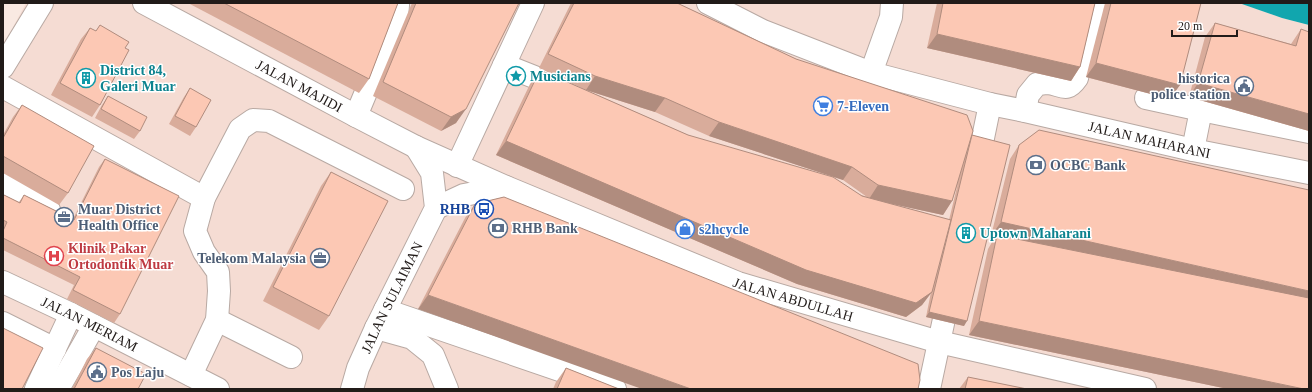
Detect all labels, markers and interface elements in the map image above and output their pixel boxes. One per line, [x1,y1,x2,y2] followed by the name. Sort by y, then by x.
[1172,12,1237,38] scale bar
[1178,19,1203,33] text: 20 m
[253,57,345,115] street label: JALAN MAJIDI
[100,63,176,94] place label: District 84, Galeri Muar
[505,65,527,87] place icon: Musicians
[75,67,97,89] building icon: District 84, Galeri Muar
[530,69,591,84] place label: Musicians
[1151,71,1230,102] place label: historica police station
[1233,75,1255,97] public building icon: historica police station
[812,95,834,117] supermarket icon: 7-Eleven
[837,99,889,114] place label: 7-Eleven
[1087,119,1212,161] street label: JALAN MAHARANI
[1025,154,1047,176] bank icon: OCBC Bank
[1050,158,1126,173] place label: OCBC Bank
[473,198,495,220] bus stop icon: RHB
[78,202,161,233] place label: Muar District Health Office
[440,202,470,217] place label: RHB
[53,206,75,228] office icon: Muar District Health Office
[487,217,509,239] bank icon: RHB Bank
[674,218,696,240] shop icon: s2hcycle
[512,221,578,236] place label: RHB Bank
[699,222,749,237] place label: s2hcycle
[955,222,977,244] building icon: Uptown Maharani
[980,226,1091,241] place label: Uptown Maharani
[359,240,426,356] street label: JALAN SULAIMAN
[68,241,173,272] place label: Klinik Pakar Ortodontik Muar
[43,245,65,267] hospital icon: Klinik Pakar Ortodontik Muar
[309,247,331,269] office icon: Telekom Malaysia
[197,251,306,266] place label: Telekom Malaysia
[731,275,855,324] street label: JALAN ABDULLAH
[39,294,140,355] street label: JALAN MERIAM
[86,361,108,383] public building icon: Pos Laju
[111,365,165,380] place label: Pos Laju

